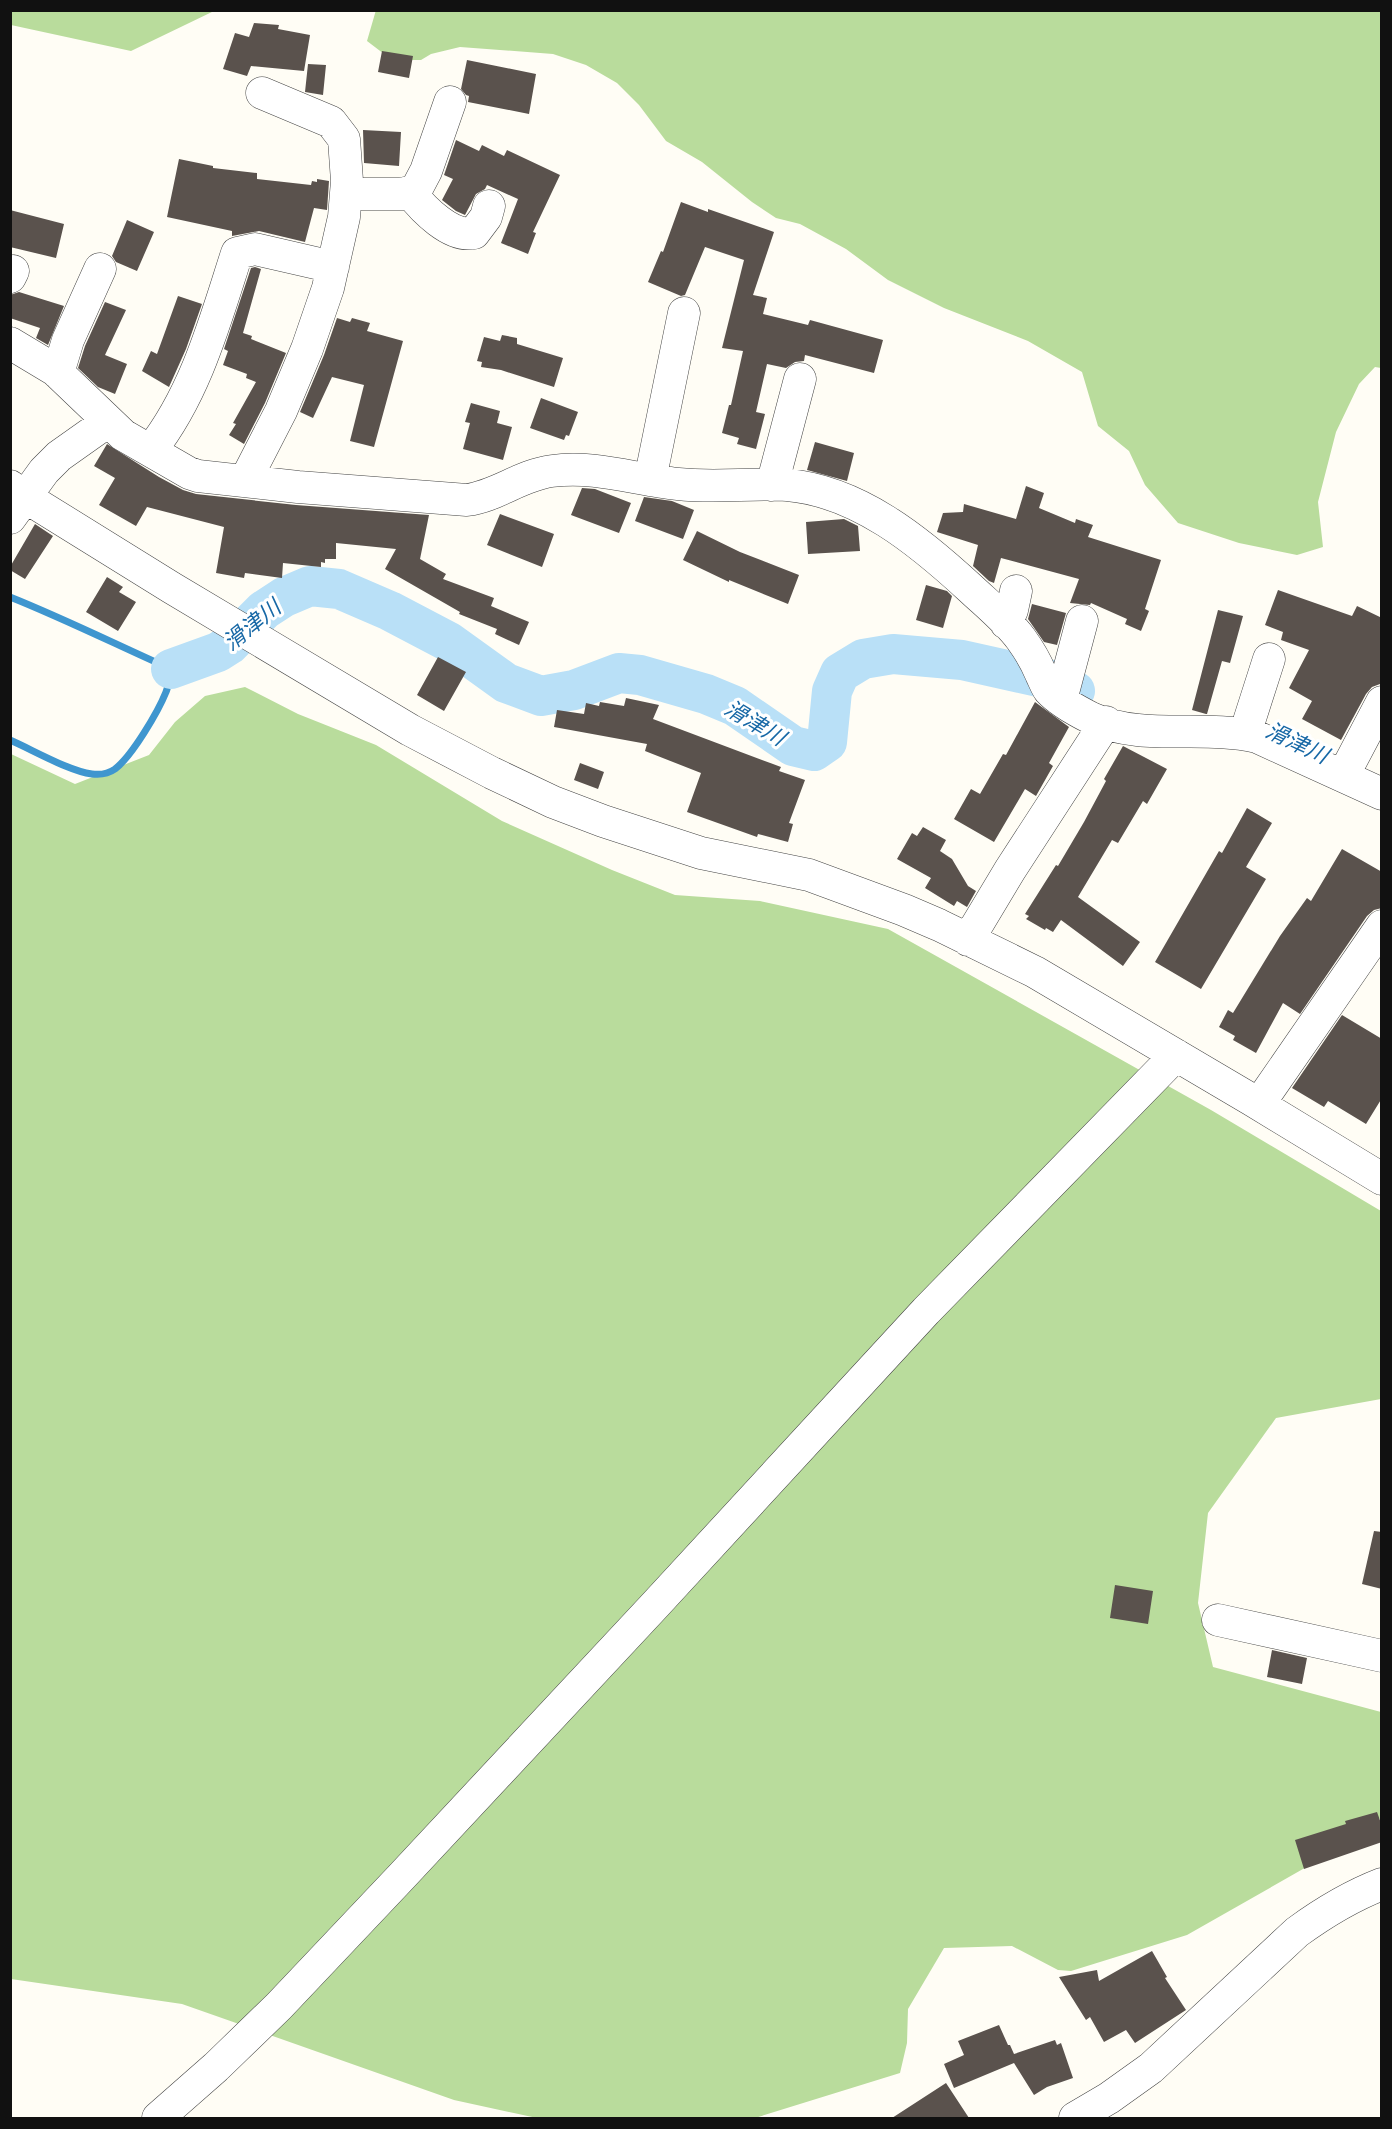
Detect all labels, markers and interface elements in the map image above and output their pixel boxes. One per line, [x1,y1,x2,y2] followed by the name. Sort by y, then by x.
[218,592,288,656] water label: 滑津川
[720,694,792,753] water label: 滑津川
[1261,717,1334,770] water label: 滑津川

